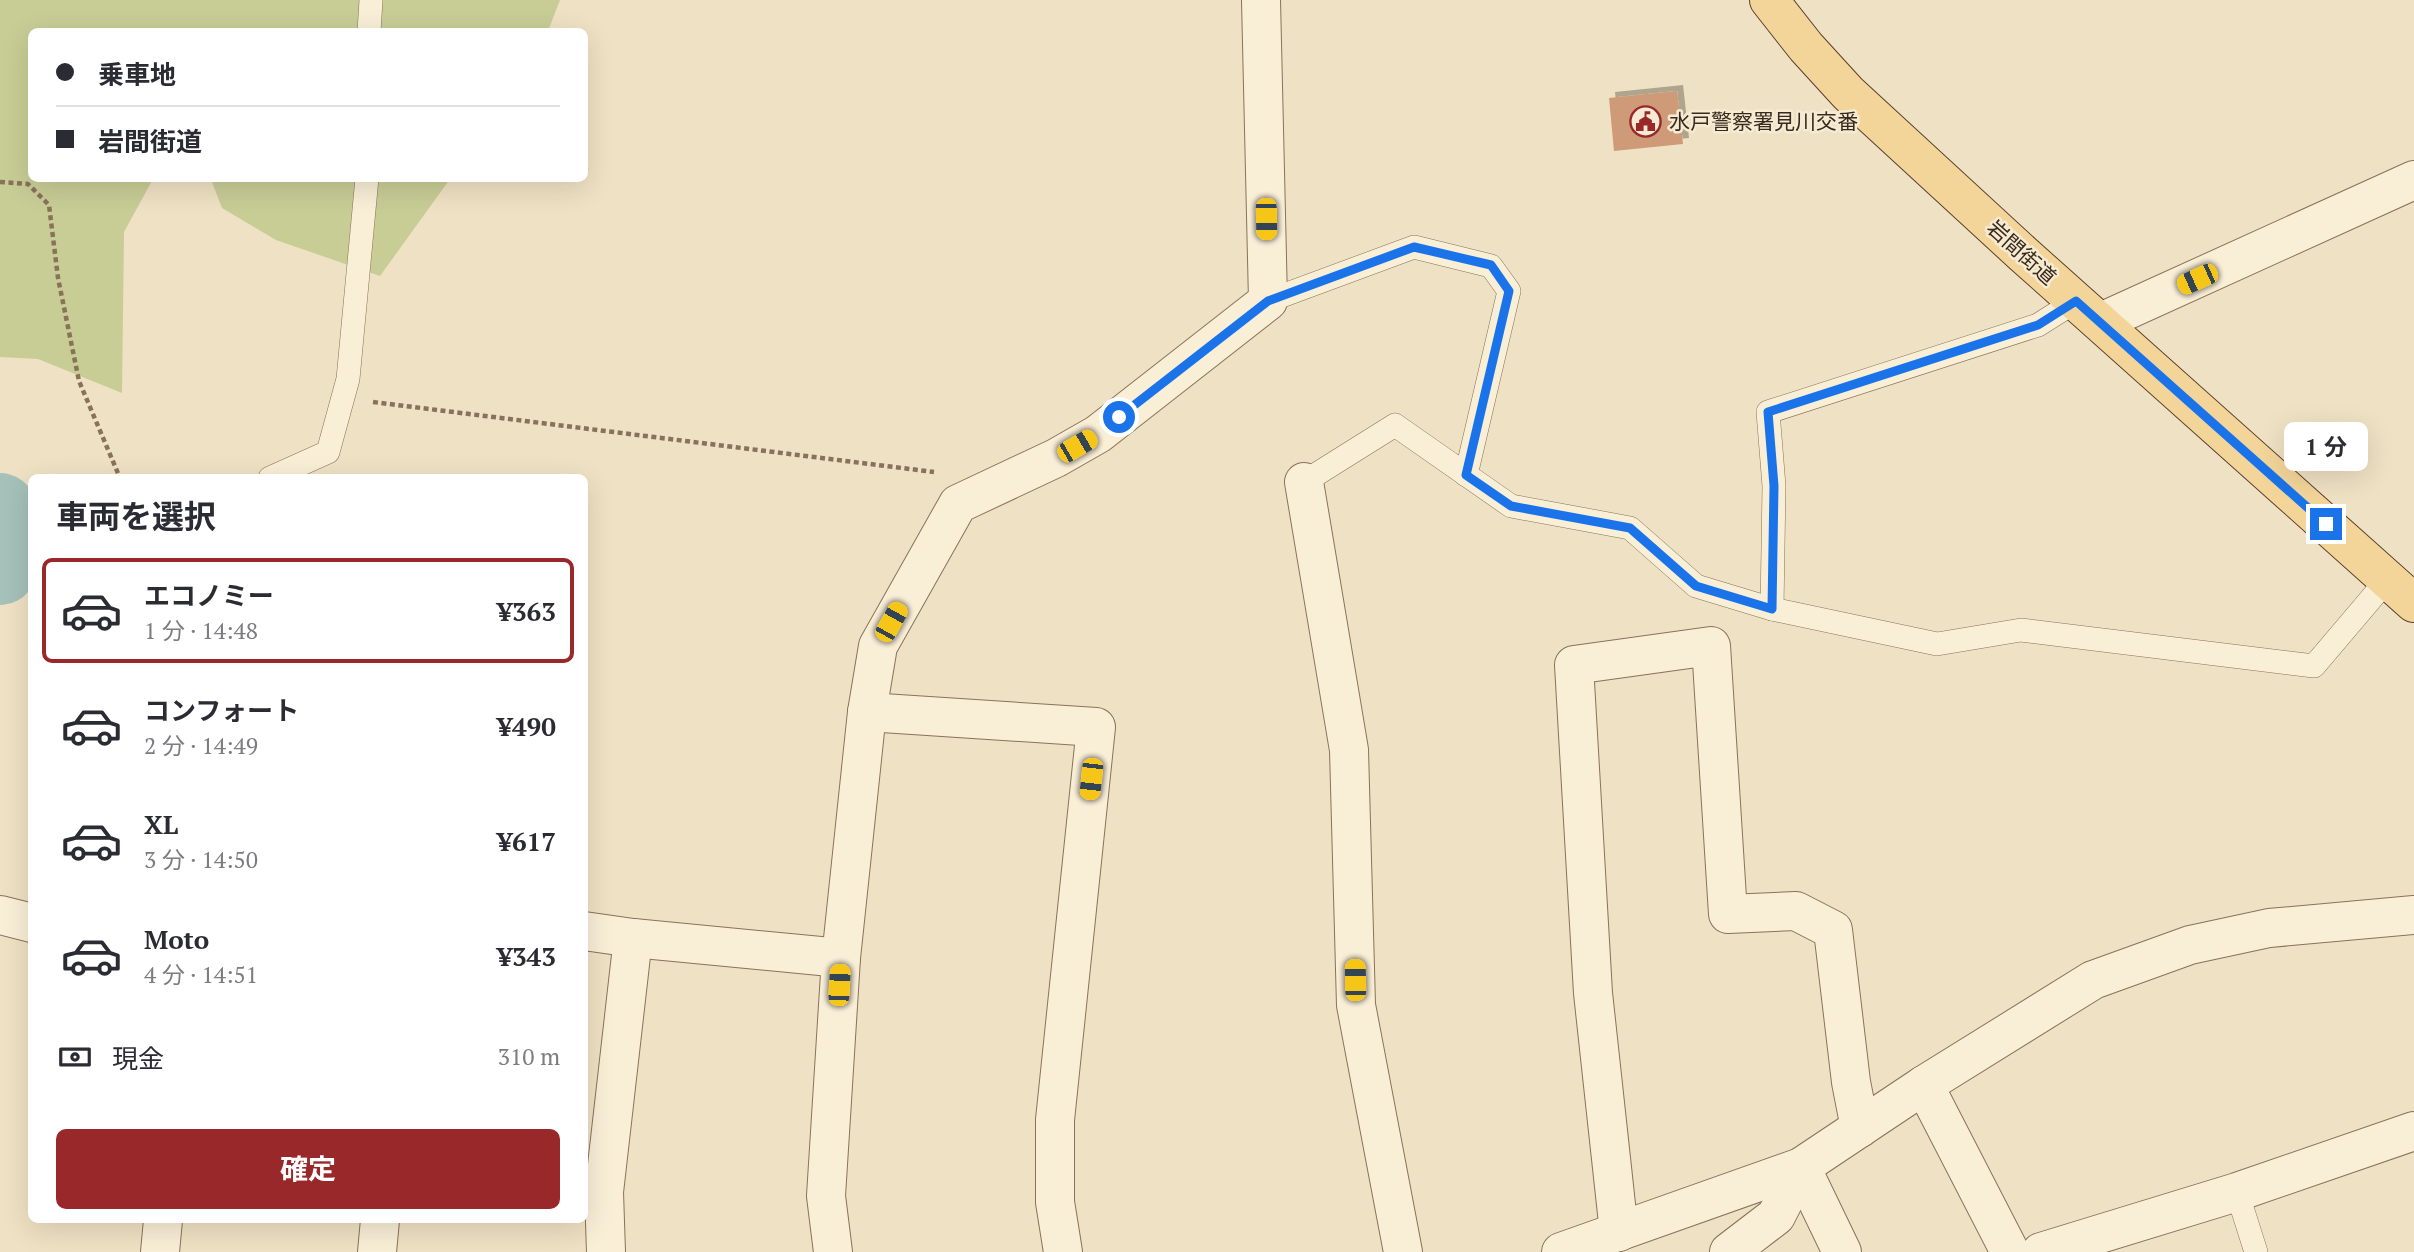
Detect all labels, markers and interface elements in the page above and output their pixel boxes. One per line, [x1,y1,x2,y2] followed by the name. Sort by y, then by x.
[98,57,176,91] text: 乗車地
[1629,104,1663,138] public building icon: 水戸警察署見川交番
[1669,107,1858,135] place label: 水戸警察署見川交番
[98,124,202,158] text: 岩間街道
[1256,198,1277,240] car
[1981,213,2063,291] street label: 岩間街道
[2174,261,2221,297] car
[1103,401,1135,433] route start
[2284,422,2368,472] callout: 1 分
[1054,426,1101,466] car
[2305,431,2347,462] text: 1 分
[56,495,216,537] text: 車両を選択
[2310,508,2342,540] route end
[144,578,274,612] text: エコノミー
[60,579,123,642] icon: car
[497,594,556,628] text: ¥363
[872,599,911,645] car
[144,615,258,646] text: 1 分 · 14:48
[144,693,299,727] text: コンフォート
[60,694,123,757] icon: car
[497,709,556,743] text: ¥490
[144,730,258,761] text: 2 分 · 14:49
[1079,757,1104,801] car
[144,807,178,841] text: XL
[60,809,123,872] icon: car
[497,824,556,858] text: ¥617
[144,844,258,875] text: 3 分 · 14:50
[144,922,209,956] text: Moto
[60,924,123,987] icon: car
[497,939,556,973] text: ¥343
[144,959,258,990] text: 4 分 · 14:51
[1345,959,1366,1001] car
[828,963,851,1007] car
[56,1038,94,1076] icon: cash
[112,1041,164,1075] text: 現金
[498,1041,560,1072] text: 310 m
[56,1129,560,1209] button: 確定

